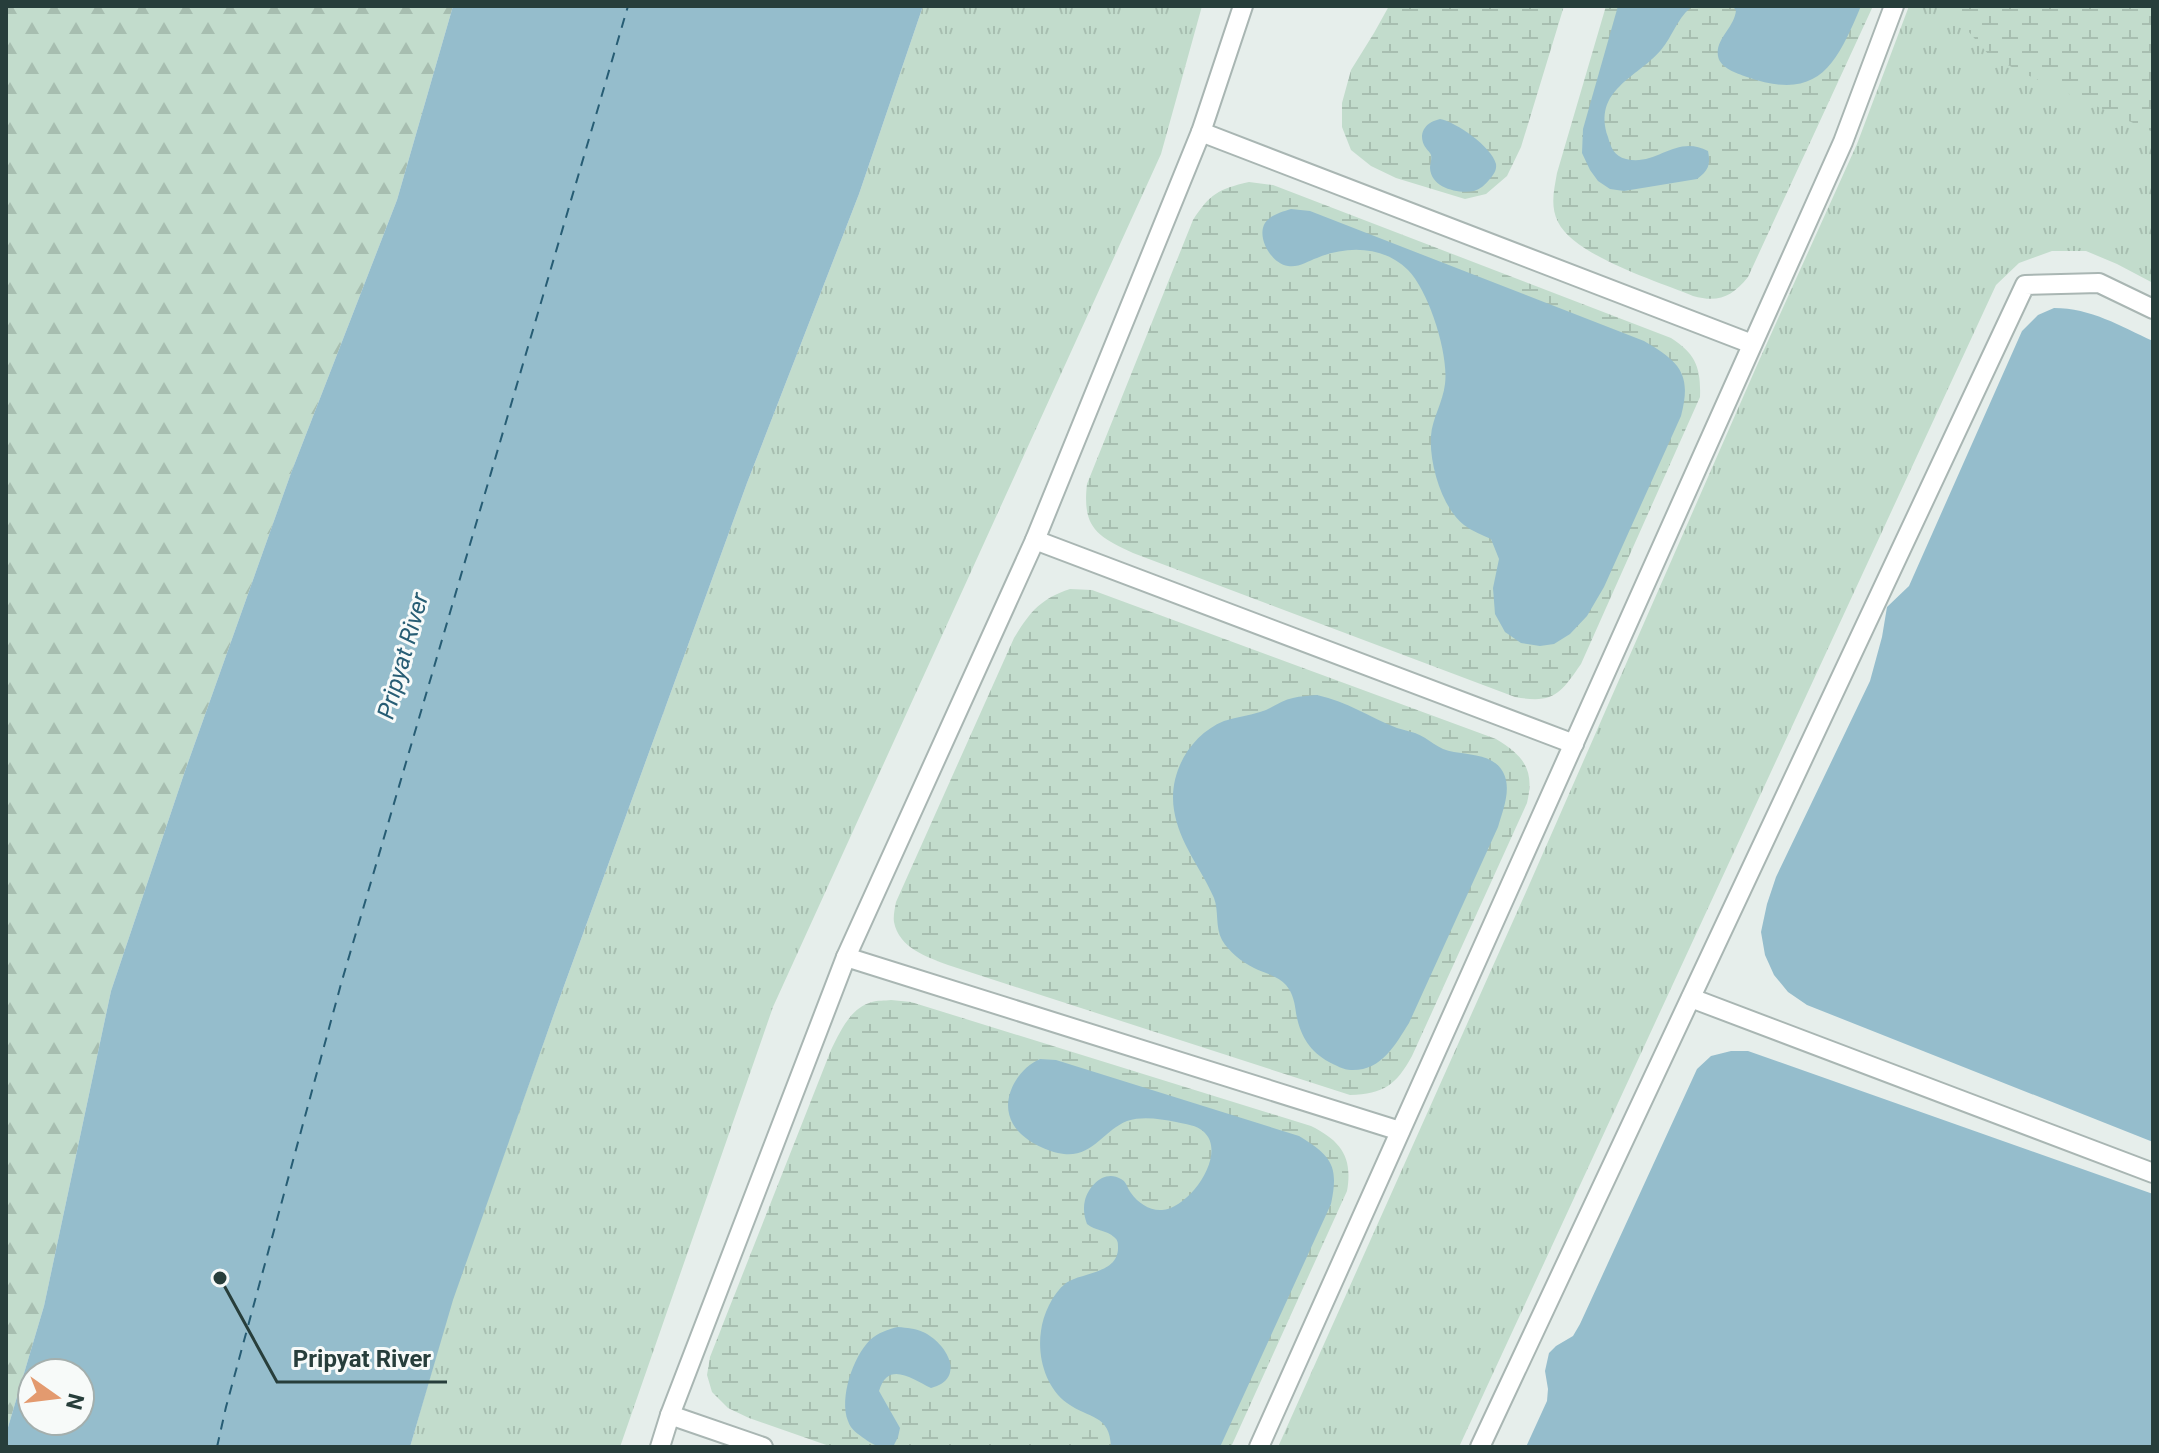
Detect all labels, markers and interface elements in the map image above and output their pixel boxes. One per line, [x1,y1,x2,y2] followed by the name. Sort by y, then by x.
[372,589,435,722] water label: Pripyat River
[277,1334,447,1382] callout: Pripyat River
[293,1345,431,1373] text: Pripyat River
[16,1357,96,1437] north arrow
[61,1391,89,1412] text: N

